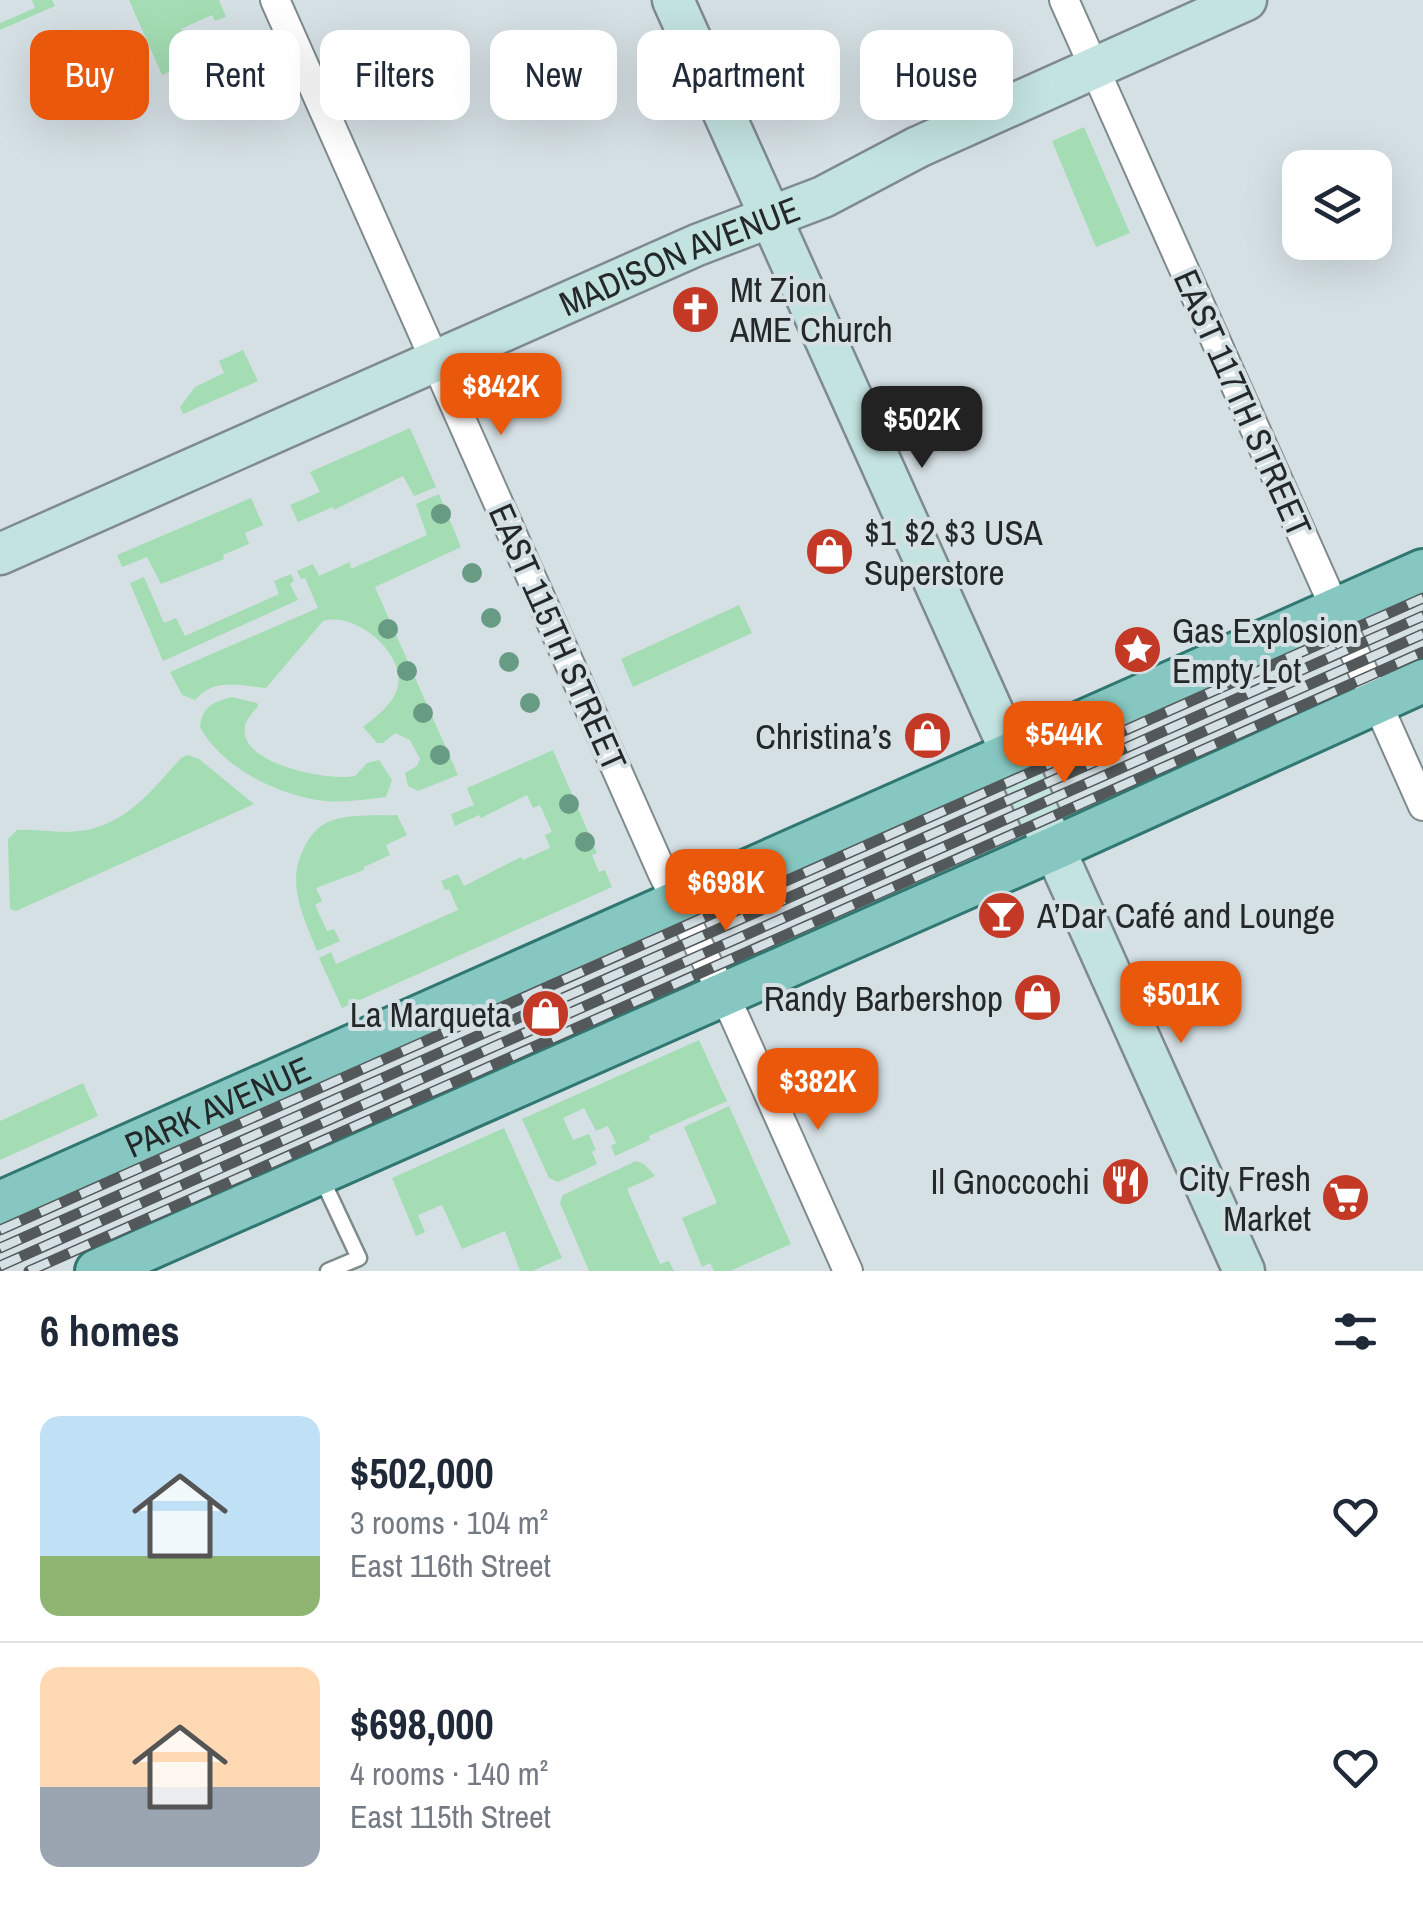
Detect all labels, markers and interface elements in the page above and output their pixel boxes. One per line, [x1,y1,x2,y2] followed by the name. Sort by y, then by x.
[30,30,149,120] chip: Buy
[169,30,300,120] chip: Rent
[320,30,470,120] chip: Filters
[490,30,617,120] chip: New
[637,30,840,120] chip: Apartment
[860,30,1013,120] chip: House
[1282,150,1392,260] map controls
[1282,150,1392,260] button: layers
[552,185,806,327] street label: MADISON AVENUE
[1163,262,1323,544] street label: EAST 117TH STREET
[729,266,893,353] place label: Mt Zion AME Church
[669,283,721,335] church icon: Mt Zion AME Church
[431,353,571,438] pin: $842K
[462,364,540,407] text: $842K
[852,386,992,471] pin: $502K
[883,397,961,440] text: $502K
[478,496,638,778] street label: EAST 115TH STREET
[864,509,1044,596] place label: $1 $2 $3 USA Superstore
[803,526,855,578] shop icon: $1 $2 $3 USA Superstore
[1172,607,1359,694] place label: Gas Explosion Empty Lot
[1111,624,1163,676] place icon: Gas Explosion Empty Lot
[994,701,1134,786] pin: $544K
[901,710,953,762] shop icon: Christina’s
[1025,712,1103,755] text: $544K
[755,713,892,760] place label: Christina’s
[656,849,796,934] pin: $698K
[687,860,765,903] text: $698K
[976,889,1028,941] bar icon: A’Dar Café and Lounge
[1036,892,1335,939] place label: A’Dar Café and Lounge
[1111,961,1251,1046] pin: $501K
[1012,972,1064,1024] shop icon: Randy Barbershop
[1142,972,1220,1015] text: $501K
[764,975,1003,1022] place label: Randy Barbershop
[520,988,572,1040] shop icon: La Marqueta
[350,991,511,1038] place label: La Marqueta
[117,1045,318,1168] street label: PARK AVENUE
[748,1048,888,1133] pin: $382K
[779,1059,857,1102] text: $382K
[1099,1155,1151,1207] restaurant icon: Il Gnoccochi
[1179,1155,1311,1242] place label: City Fresh Market
[930,1158,1090,1205] place label: Il Gnoccochi
[1320,1172,1372,1224] supermarket icon: City Fresh Market
[40,1303,180,1359] text: 6 homes
[1328,1304,1383,1359] icon: filters
[350,1445,494,1501] text: $502,000
[120,1456,240,1576] icon: home
[1328,1489,1383,1544] icon: heart
[350,1501,548,1544] text: 3 rooms · 104 m²
[350,1544,551,1587] text: East 116th Street
[350,1696,494,1752] text: $698,000
[120,1707,240,1827] icon: home
[1328,1740,1383,1795] icon: heart
[350,1752,548,1795] text: 4 rooms · 140 m²
[350,1795,551,1838] text: East 115th Street

